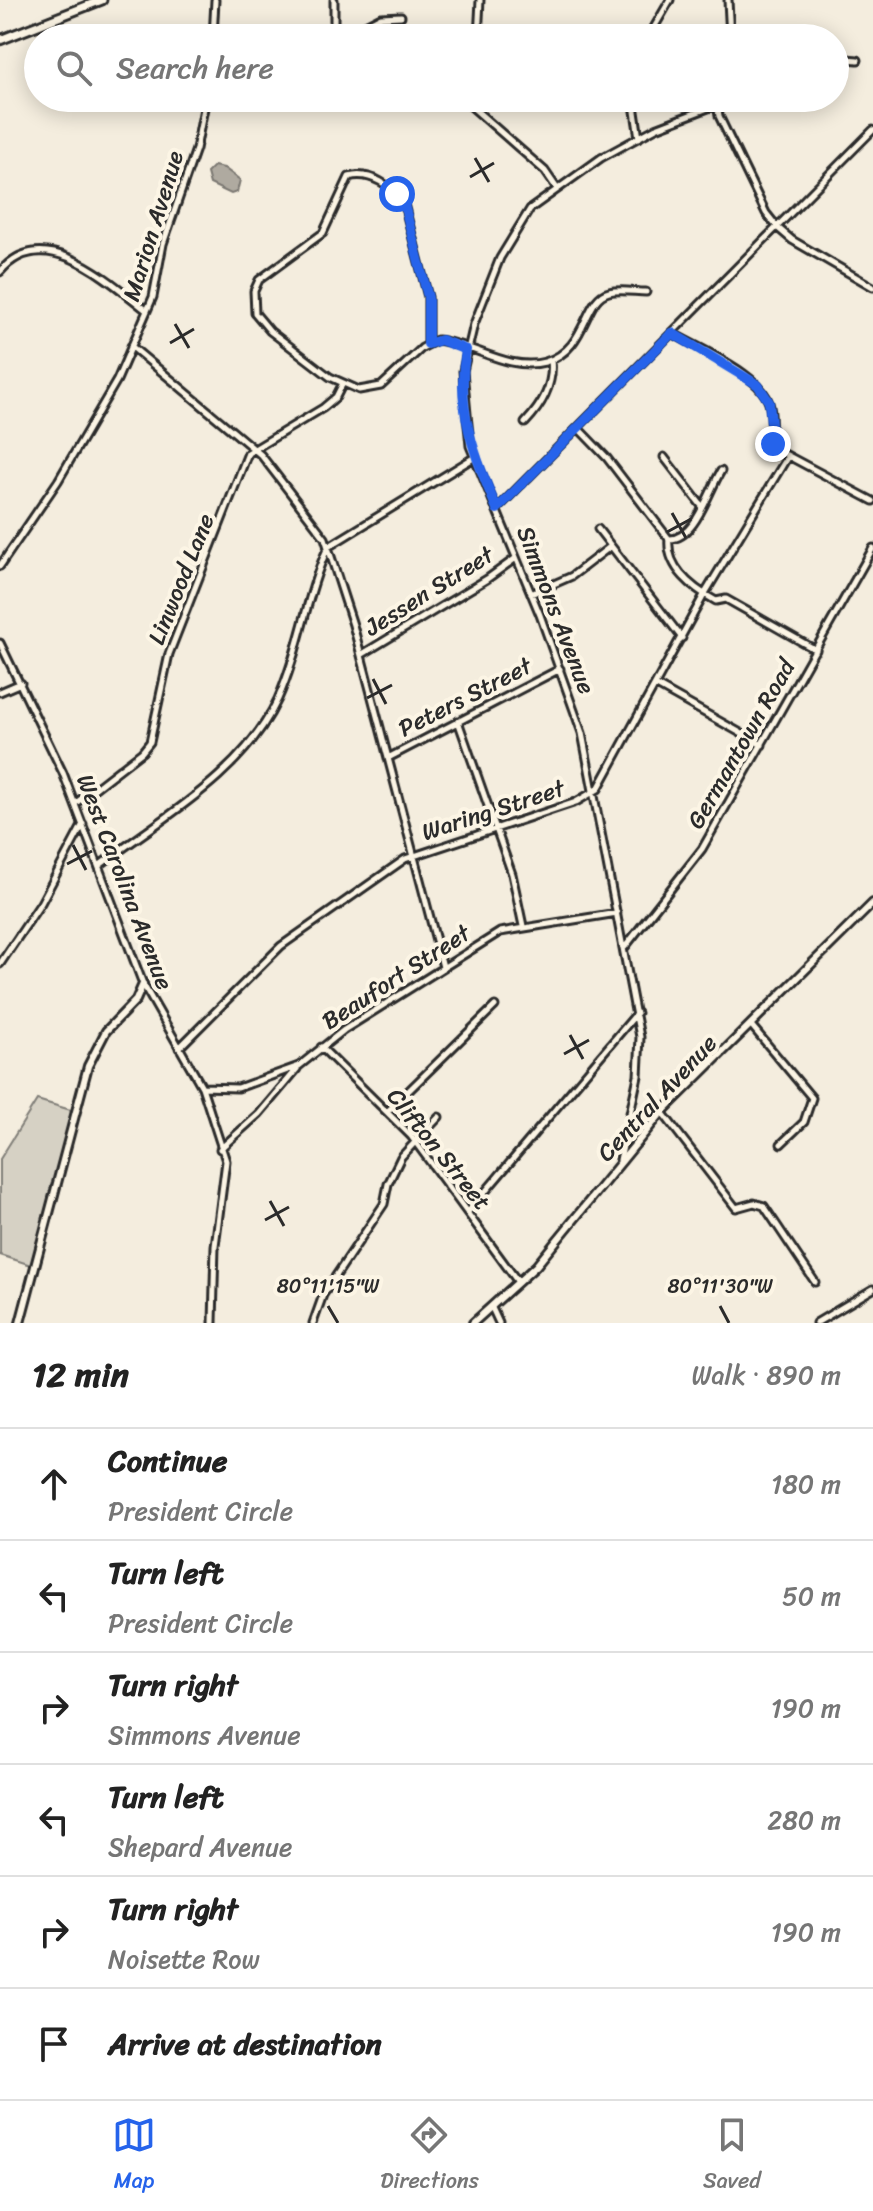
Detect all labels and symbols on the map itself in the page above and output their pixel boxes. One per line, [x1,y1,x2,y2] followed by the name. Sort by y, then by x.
[110,145,196,307] street label: Marion Avenue
[379,176,415,212] route start
[755,426,791,462] route end
[136,507,226,651] street label: Linwood Lane
[505,519,607,701] street label: Simmons Avenue
[355,534,503,648] street label: Jessen Street
[391,645,540,749] street label: Peters Street
[675,649,808,837] street label: Germantown Road
[416,767,571,853] street label: Waring Street
[64,768,186,996] street label: West Carolina Avenue
[313,912,480,1041] street label: Beaufort Street
[586,1024,728,1172] street label: Central Avenue
[376,1078,502,1220] street label: Clifton Street
[277,1269,380,1304] text: 80°11'15"W
[667,1269,773,1304] text: 80°11'30"W

